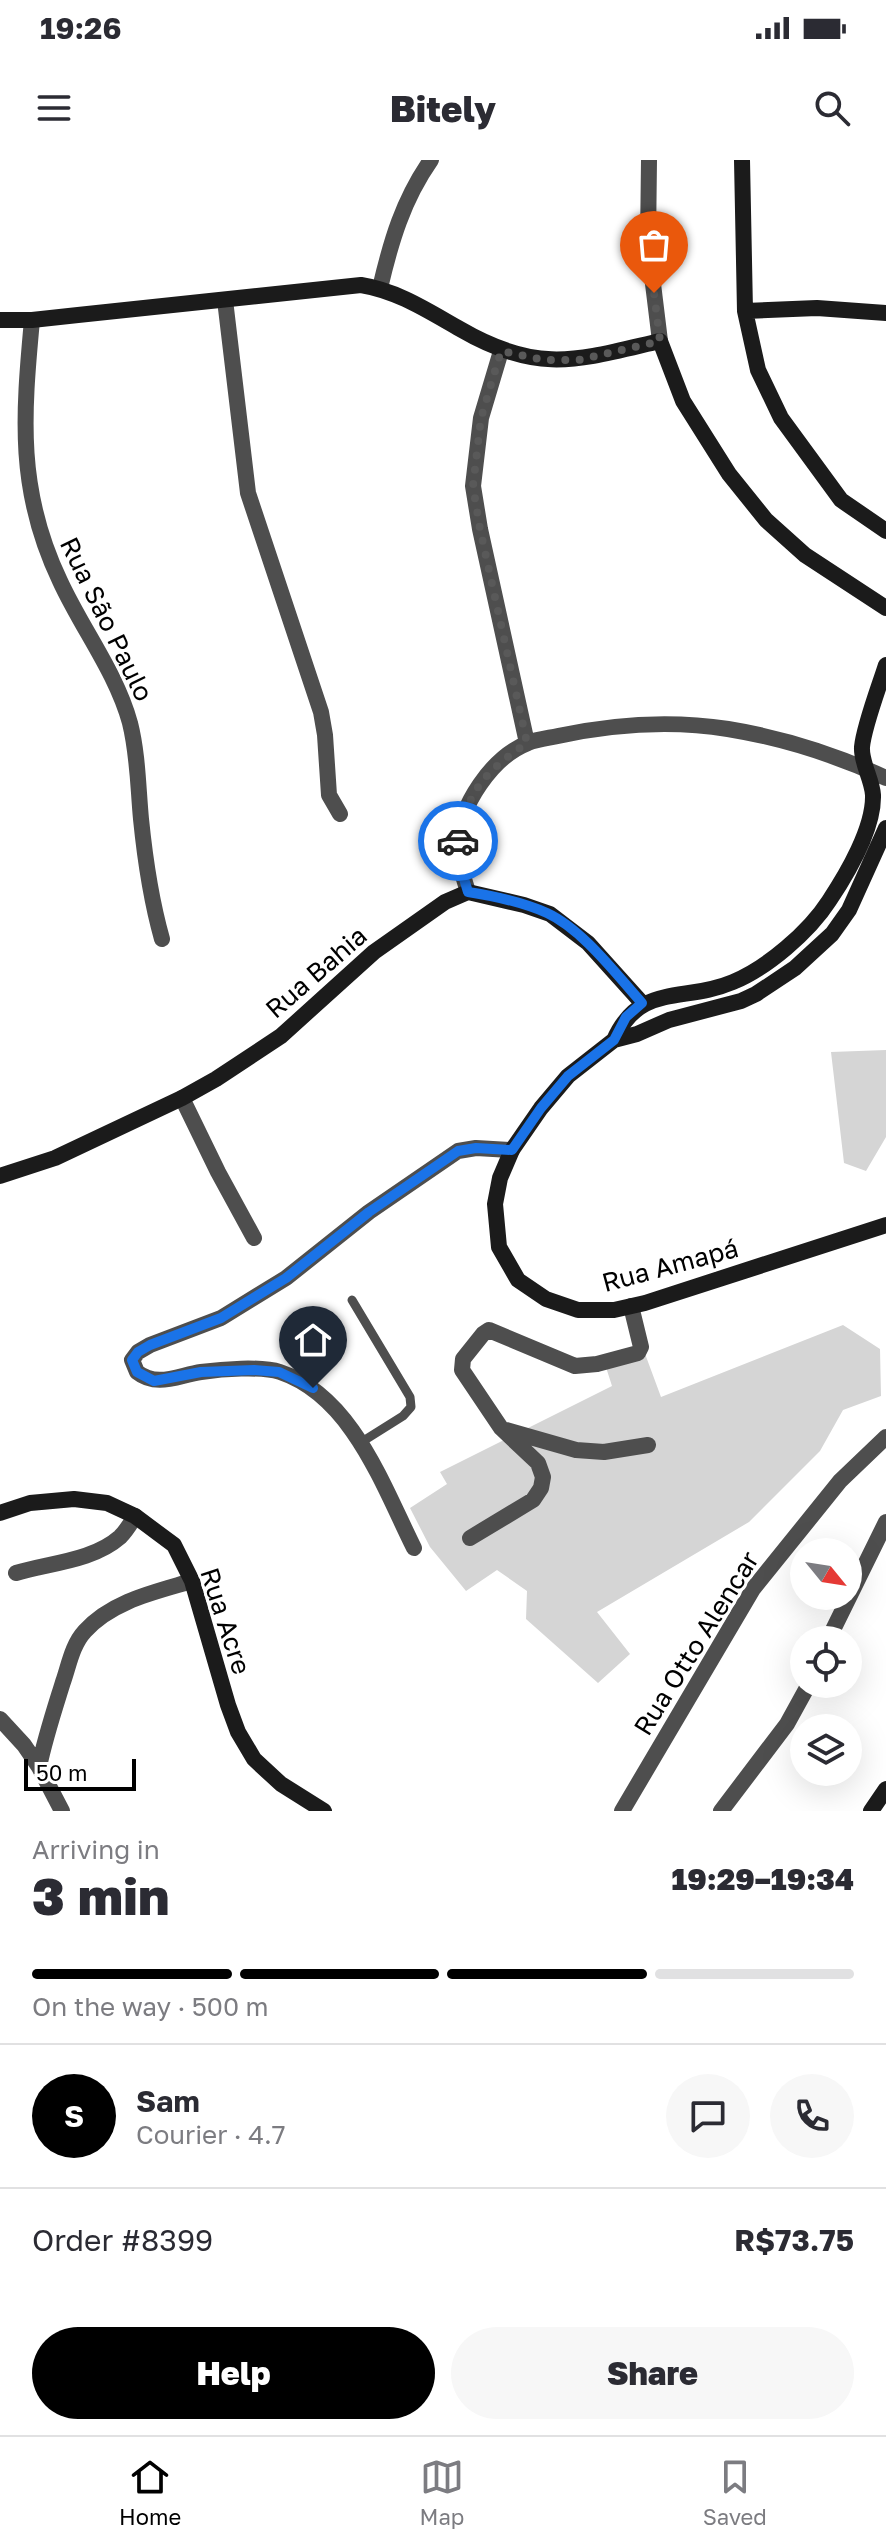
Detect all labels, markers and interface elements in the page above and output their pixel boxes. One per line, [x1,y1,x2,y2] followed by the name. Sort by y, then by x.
[40,10,121,46] text: 19:26
[32,86,76,130] icon: menu
[810,86,854,130] icon: search
[390,87,496,130] text: Bitely
[620,211,688,293] pin
[632,223,676,267] icon: bag
[54,532,160,706] street label: Rua São Paulo
[418,801,498,881] courier
[436,819,480,863] icon: car
[259,920,373,1024] street label: Rua Bahia
[598,1232,742,1298] street label: Rua Amapá
[279,1306,347,1388] pin
[291,1318,335,1362] icon: home
[790,1538,862,1610] north arrow
[790,1538,862,1786] map controls
[627,1545,765,1741] street label: Rua Otto Alencar
[194,1564,258,1678] street label: Rua Acre
[790,1626,862,1698] button: locate
[790,1714,862,1786] button: layers
[24,1755,136,1791] scale bar
[36,1759,87,1786] text: 50 m
[32,1834,160,1865] text: Arriving in
[671,1861,854,1897] text: 19:29–19:34
[32,1864,169,1926] text: 3 min
[32,1991,269,2022] text: On the way · 500 m
[666,2074,750,2158] button: chat
[770,2074,854,2158] button: phone
[136,2083,200,2119] text: Sam
[64,2098,84,2134] text: S
[136,2119,286,2150] text: Courier · 4.7
[32,2222,213,2258] text: Order #8399
[734,2222,854,2258] text: R$73.75
[32,2327,435,2419] button: Help
[451,2327,854,2419] button: Share
[119,2455,181,2530] tab: Home
[420,2455,464,2530] tab: Map
[703,2455,767,2530] tab: Saved

